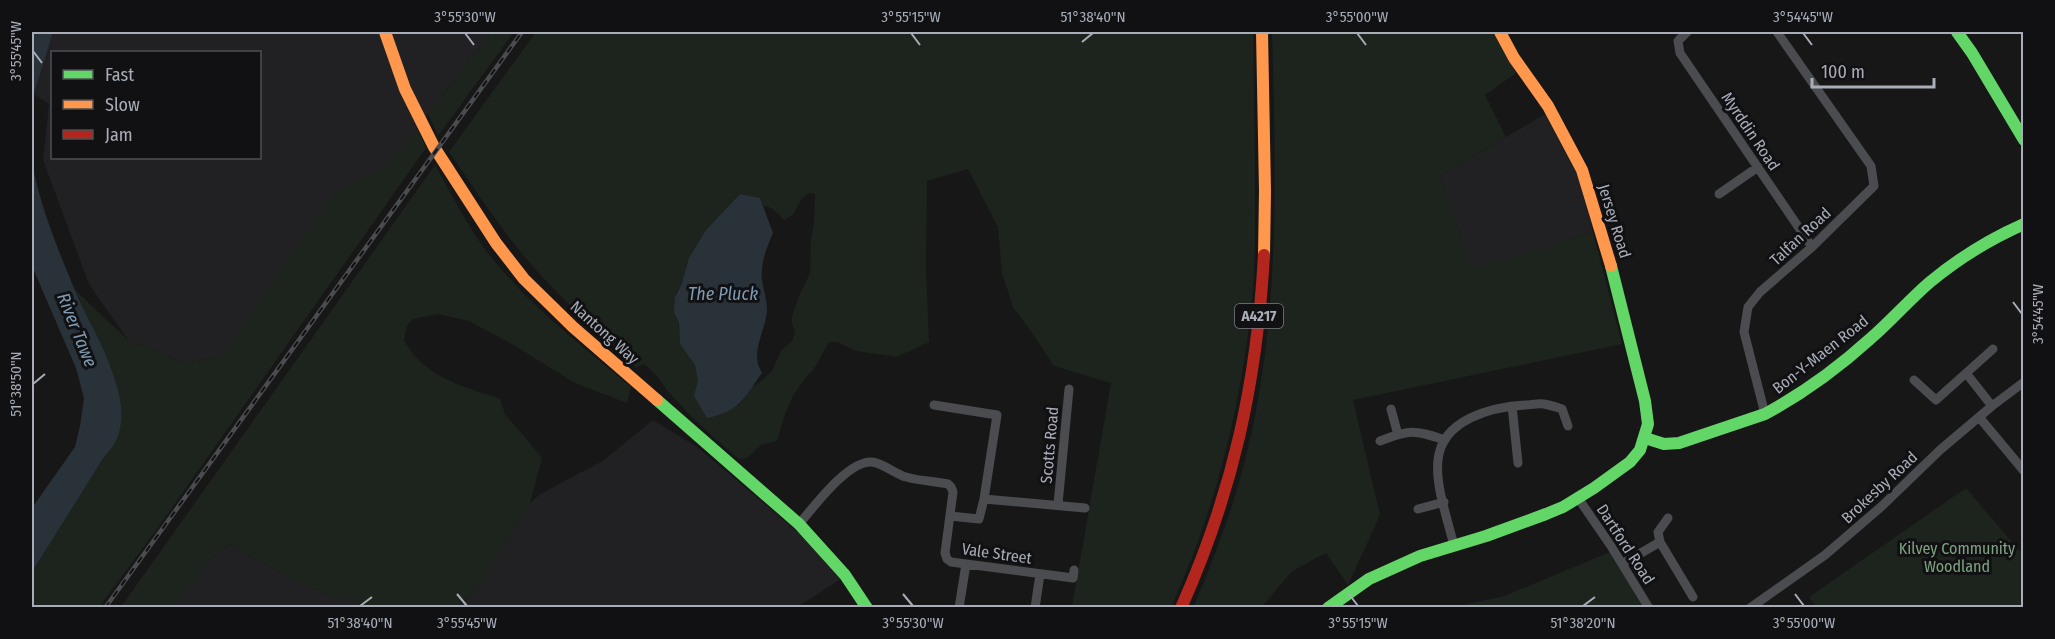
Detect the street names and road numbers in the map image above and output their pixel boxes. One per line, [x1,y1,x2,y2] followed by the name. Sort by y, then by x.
[1717,89,1784,174] street label: Myrddin Road
[1594,182,1635,260] street label: Jersey Road
[1766,203,1835,269] street label: Talfan Road
[567,297,643,369] street label: Nantong Way
[1235,304,1283,328] road number: A4217
[1769,311,1872,398] street label: Bon-Y-Maen Road
[1037,406,1062,484] street label: Scotts Road
[1837,447,1921,527] street label: Brokesby Road
[1593,501,1658,588] street label: Dartford Road
[961,539,1034,568] street label: Vale Street

